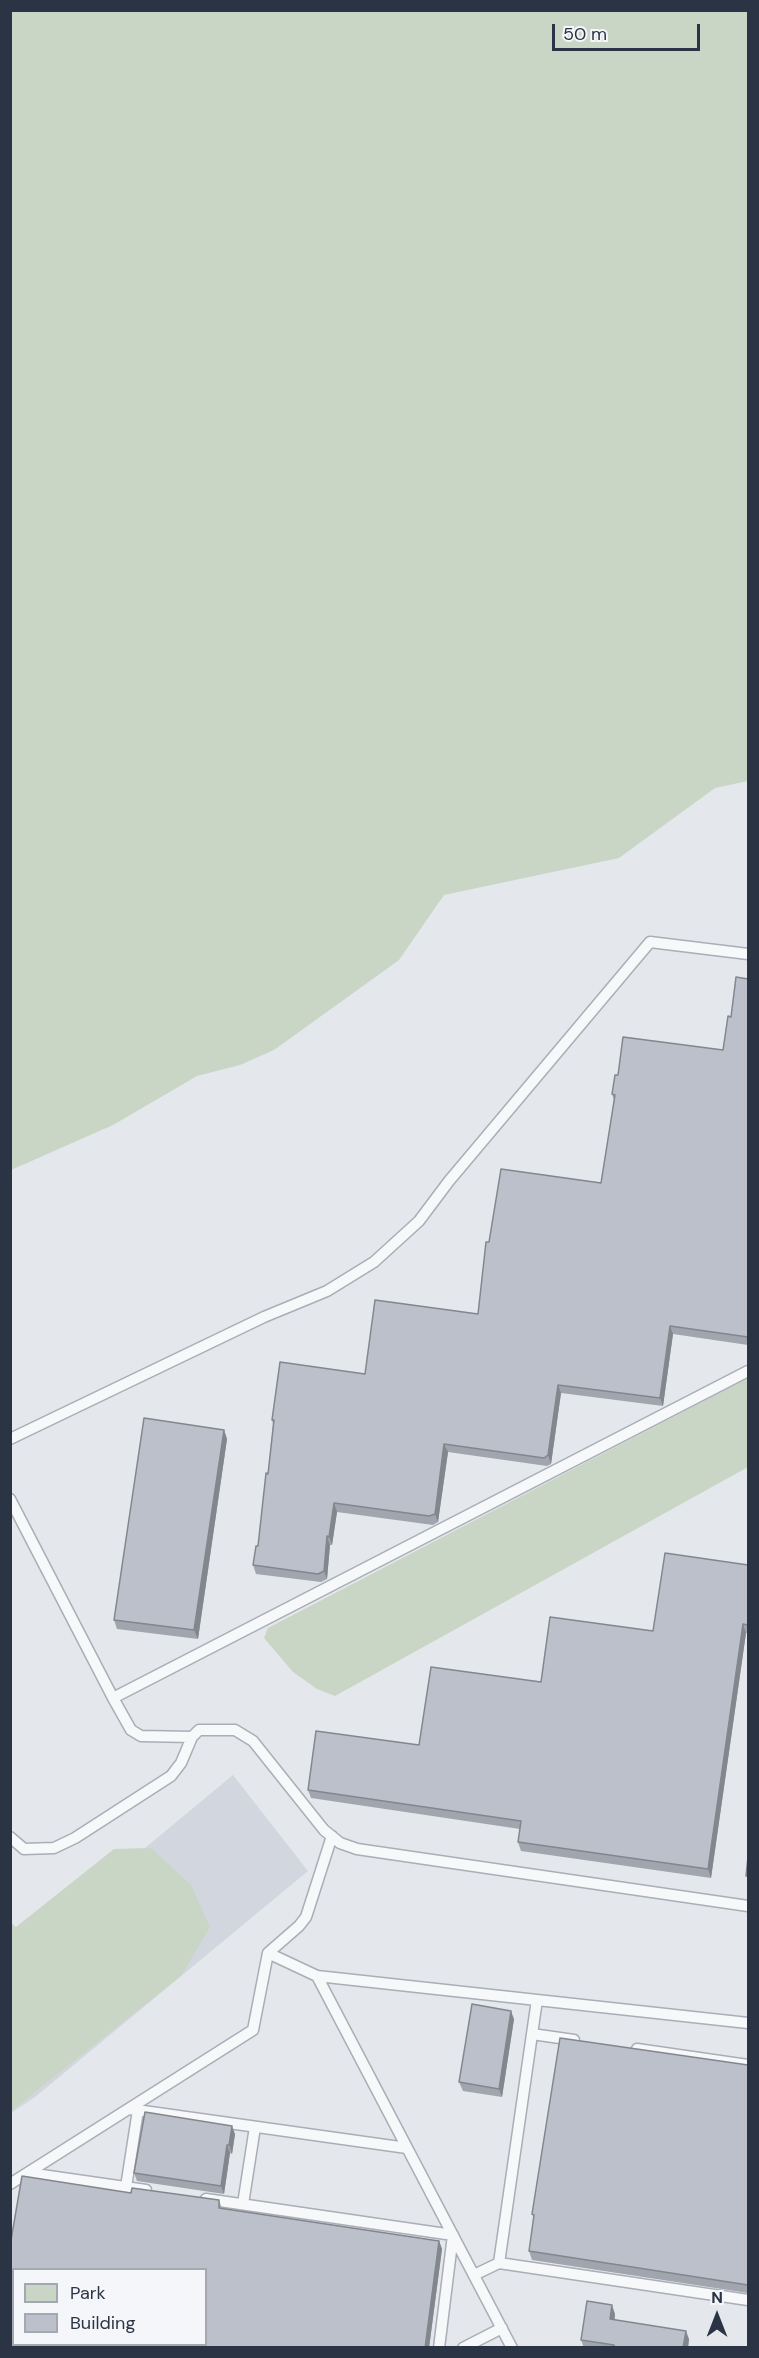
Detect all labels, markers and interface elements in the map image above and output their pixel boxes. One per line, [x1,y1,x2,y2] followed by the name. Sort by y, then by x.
[555,12,704,50] scale bar
[563,22,607,46] text: 50 m
[12,2268,207,2346] legend
[70,2281,106,2305] text: Park
[687,2286,747,2346] north arrow
[711,2287,723,2308] text: N
[70,2311,135,2335] text: Building

